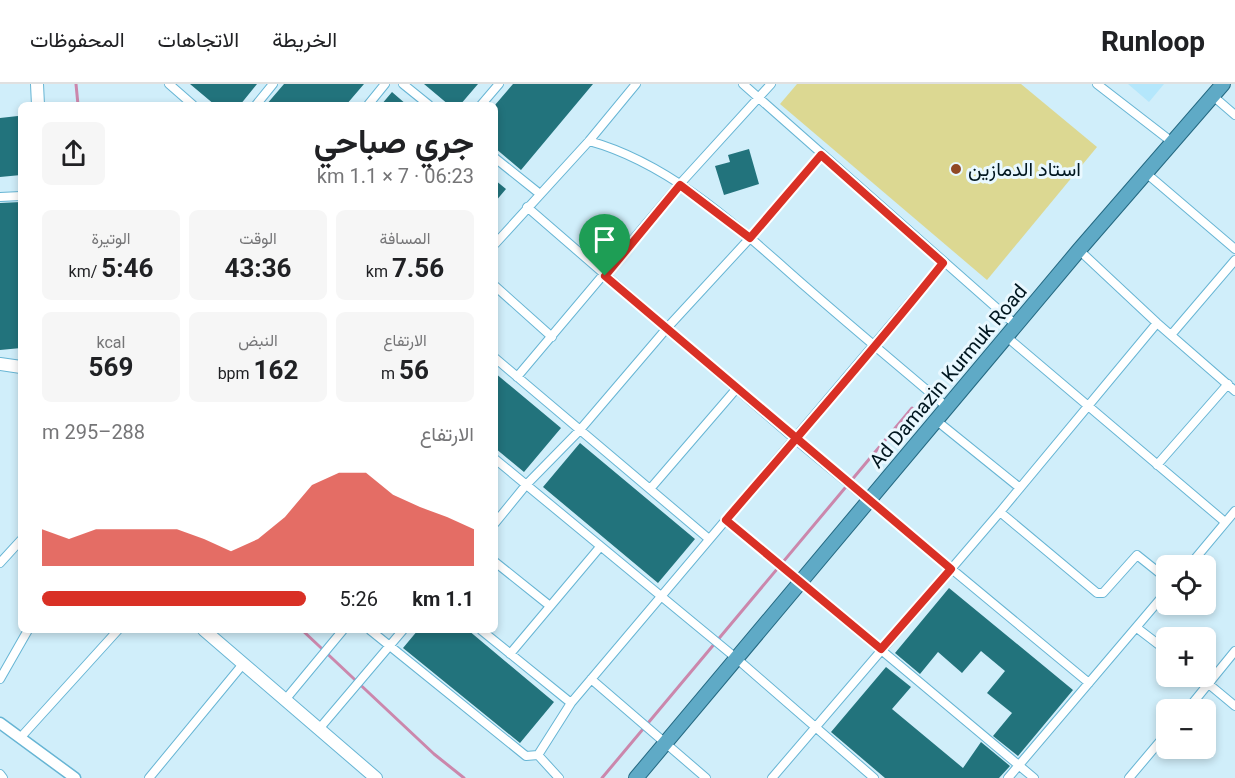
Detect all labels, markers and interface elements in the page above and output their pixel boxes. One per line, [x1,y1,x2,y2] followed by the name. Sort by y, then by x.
[1101,25,1205,58] text: Runloop
[30,28,125,52] text: المحفوظات
[158,28,239,52] text: الاتجاهات
[272,28,337,52] text: الخريطة
[42,122,105,185] button: share
[314,122,474,161] text: جري صباحي
[968,157,1081,182] place label: استاد الدمازين
[949,162,963,176] marker: استاد الدمازين
[317,164,474,188] text: 06:23 · 7 × 1.1 km
[579,214,630,276] pin
[588,223,621,256] icon: arrive
[91,229,131,248] text: الوتيرة
[239,229,277,248] text: الوقت
[380,229,430,248] text: المسافة
[101,253,153,283] text: 5:46
[225,253,292,283] text: 43:36
[392,253,444,283] text: 7.56
[69,262,101,281] text: /km
[366,262,392,281] text: km
[864,279,1032,473] street label: Ad Damazin Kurmuk Road
[238,331,278,350] text: النبض
[383,331,427,350] text: الارتفاع
[97,333,125,352] text: kcal
[89,352,133,382] text: 569
[254,355,298,385] text: 162
[399,355,429,385] text: 56
[218,364,254,383] text: bpm
[381,364,399,383] text: m
[42,420,145,444] text: 288–295 m
[420,422,474,446] text: الارتفاع
[1156,555,1216,759] map controls
[1156,555,1216,615] button: locate
[339,587,378,611] text: 5:26
[412,587,474,611] text: 1.1 km
[1156,627,1216,687] button: +
[1156,699,1216,759] button: −

